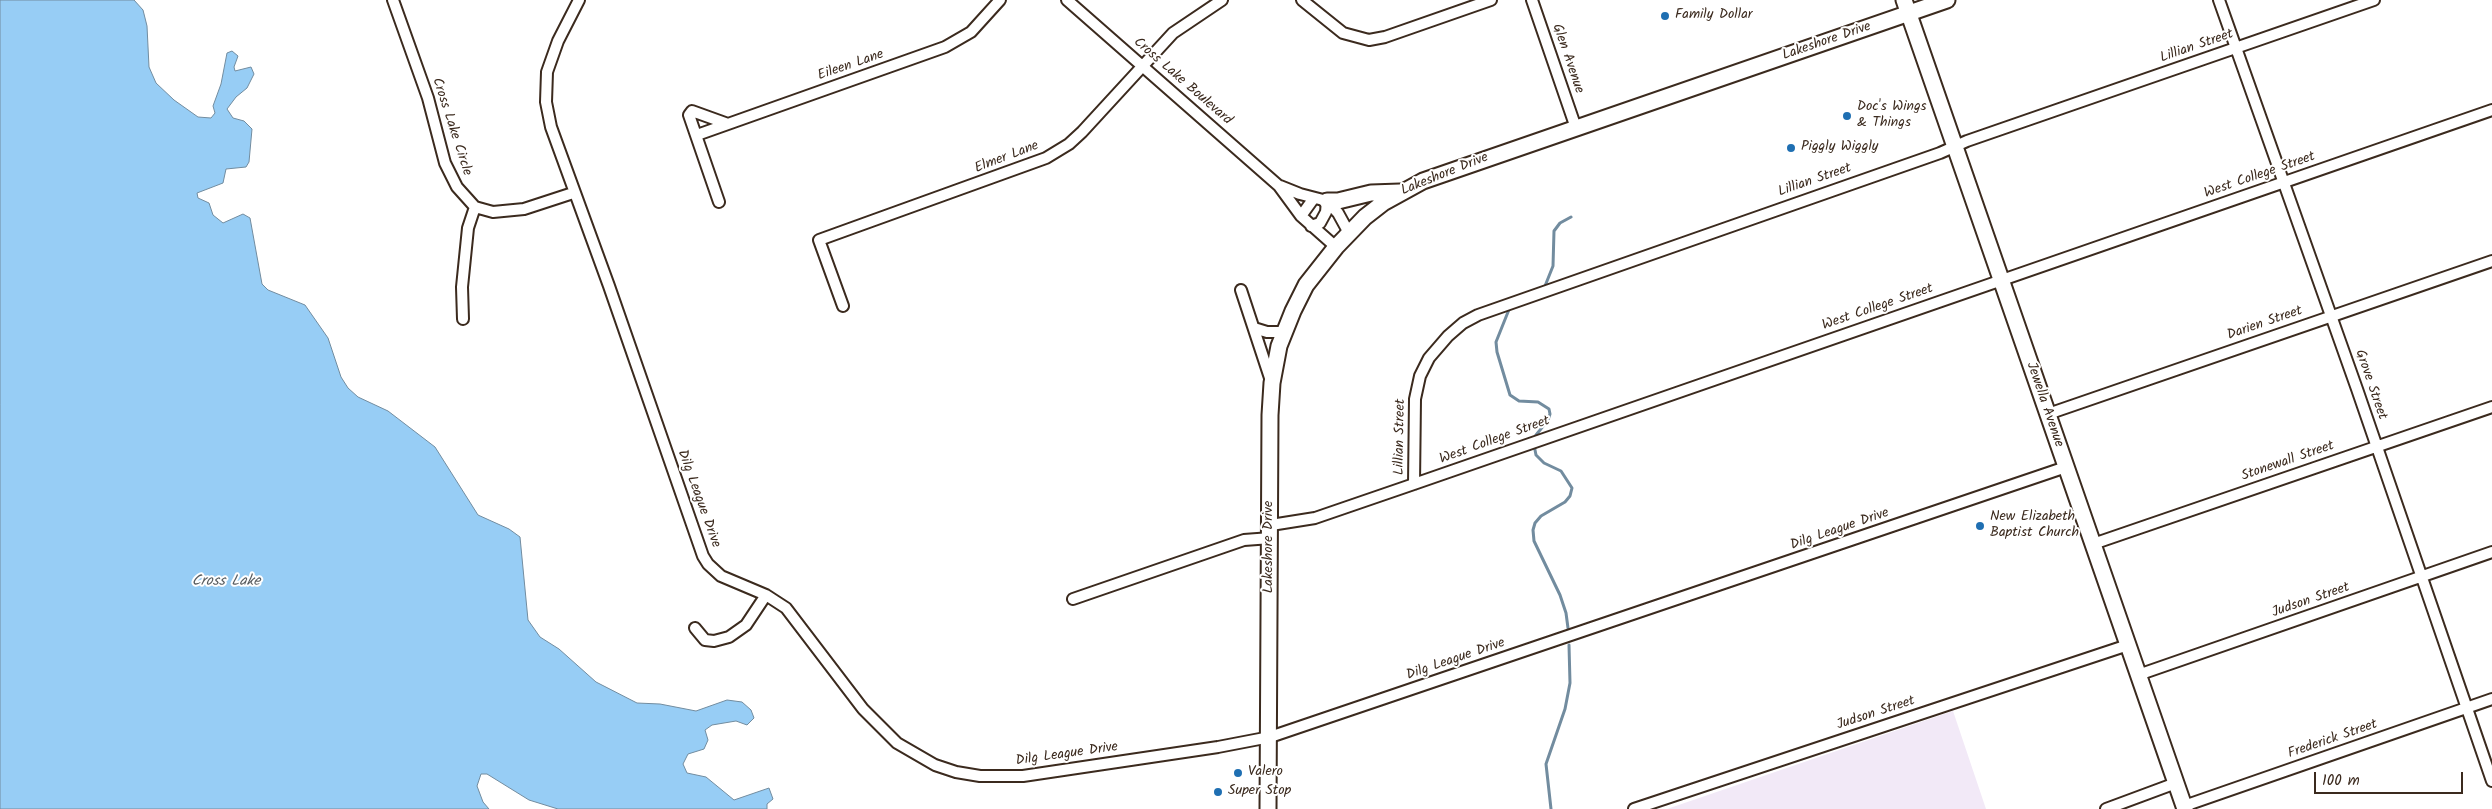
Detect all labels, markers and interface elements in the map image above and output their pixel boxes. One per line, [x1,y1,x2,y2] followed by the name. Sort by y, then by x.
[1675,8,1752,24] place label: Family Dollar
[1659,10,1671,22] marker: Family Dollar
[1780,19,1874,65] street label: Lakeshore Drive
[1547,22,1587,96] street label: Glen Avenue
[2158,27,2236,67] street label: Lillian Street
[1129,35,1235,129] street label: Cross Lake Boulevard
[816,47,886,85] street label: Eileen Lane
[427,76,475,178] street label: Cross Lake Circle
[1857,100,1927,132] place label: Doc's Wings & Things
[1841,110,1853,122] marker: Doc's Wings & Things
[973,138,1041,178] street label: Elmer Lane
[1801,140,1878,156] place label: Piggly Wiggly
[1785,142,1797,154] marker: Piggly Wiggly
[2202,149,2318,203] street label: West College Street
[1399,150,1491,200] street label: Lakeshore Drive
[1776,161,1854,201] street label: Lillian Street
[1820,281,1936,335] street label: West College Street
[2225,303,2305,345] street label: Darien Street
[2350,348,2390,422] street label: Grove Street
[2022,360,2066,450] street label: Jewella Avenue
[1392,399,1410,475] street label: Lillian Street
[1438,413,1552,469] street label: West College Street
[2239,438,2337,486] street label: Stonewall Street
[672,448,724,550] street label: Dilg League Drive
[1262,501,1278,593] street label: Lakeshore Drive
[1789,505,1891,555] street label: Dilg League Drive
[1990,510,2079,542] place label: New Elizabeth Baptist Church
[1974,520,1986,532] marker: New Elizabeth Baptist Church
[192,573,260,591] water label: Cross Lake
[2270,580,2352,622] street label: Judson Street
[1405,635,1507,685] street label: Dilg League Drive
[1835,693,1917,735] street label: Judson Street
[2286,717,2380,763] street label: Frederick Street
[1015,740,1119,770] street label: Dilg League Drive
[2317,762,2466,794] scale bar
[1248,765,1283,781] place label: Valero
[1232,767,1244,779] marker: Valero
[2322,769,2360,793] text: 100 m
[1228,784,1291,800] place label: Super Stop
[1212,786,1224,798] marker: Super Stop

